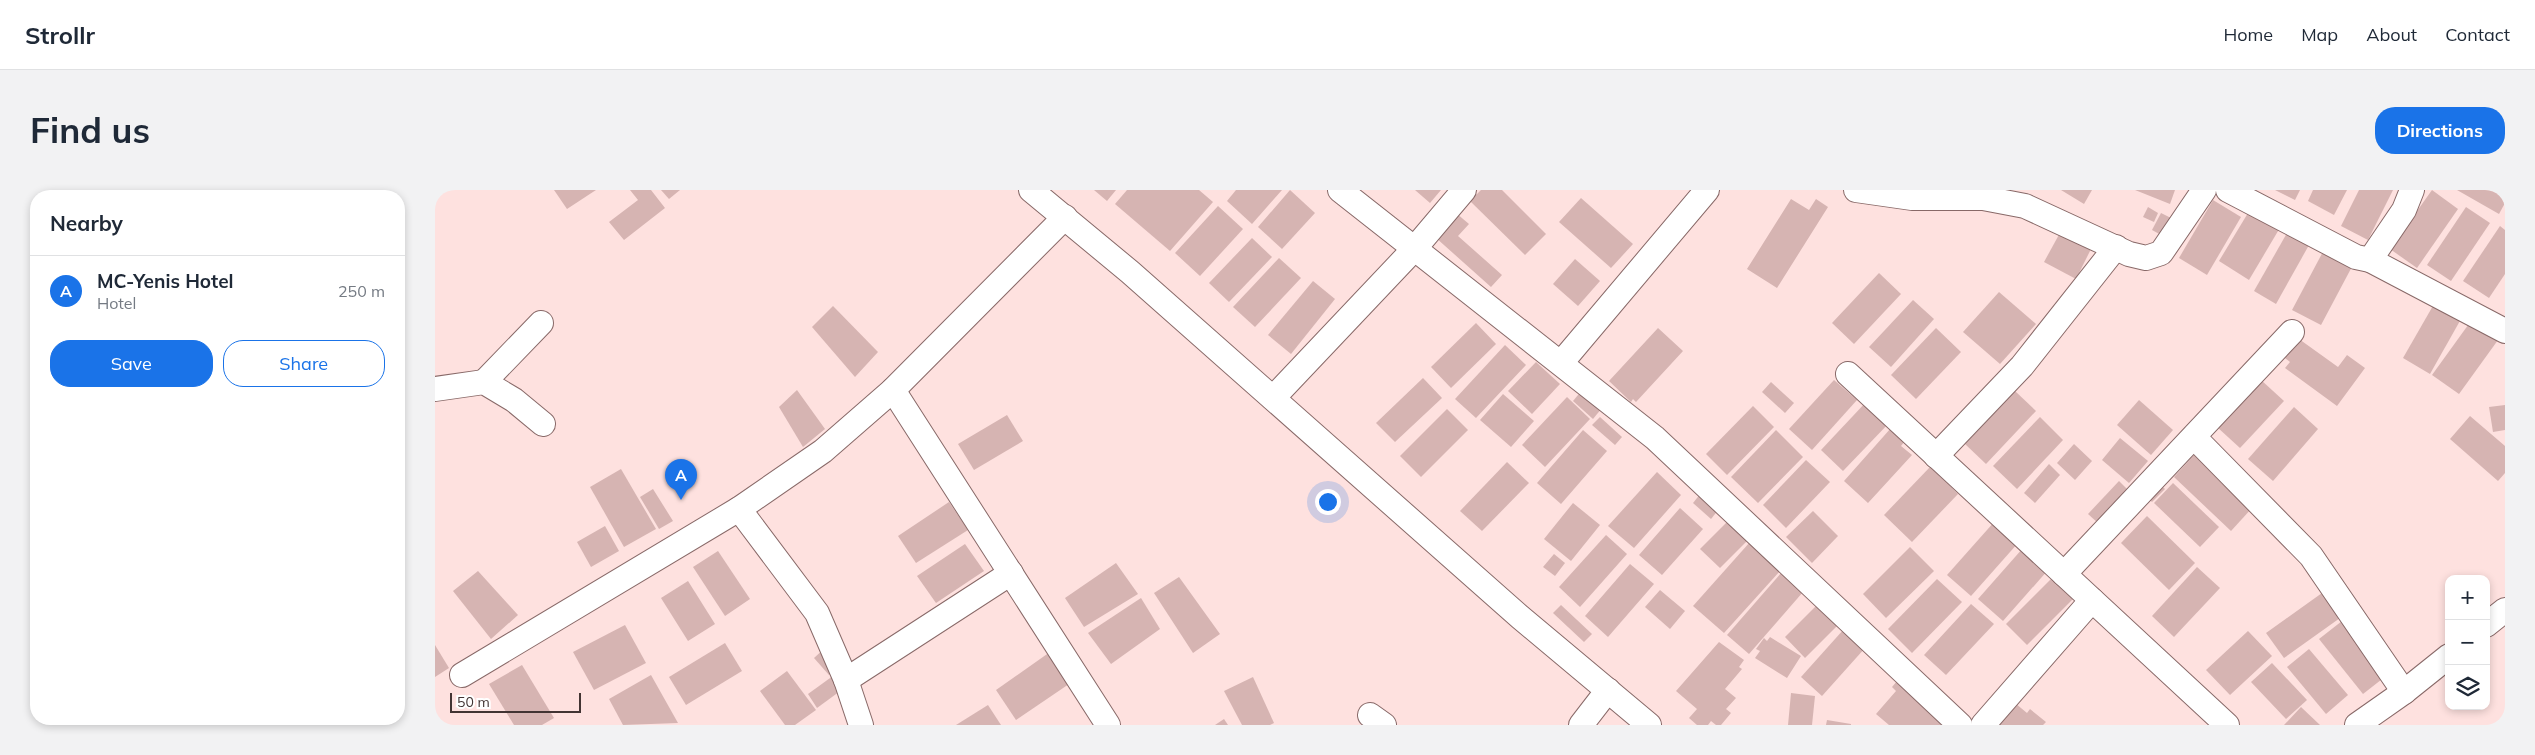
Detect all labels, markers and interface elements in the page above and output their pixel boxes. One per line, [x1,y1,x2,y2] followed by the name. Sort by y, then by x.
[25,20,95,50] text: Strollr
[2223,23,2273,46] text: Home
[2301,23,2338,46] text: Map
[2366,23,2417,46] text: About
[2445,23,2510,46] text: Contact
[2375,107,2505,154] button: Directions
[30,108,150,152] text: Find us
[50,210,123,236] text: Nearby
[97,269,234,293] text: MC-Yenis Hotel
[60,281,72,301] text: A
[338,281,385,301] text: 250 m
[97,293,136,313] text: Hotel
[50,340,213,387] button: Save
[223,340,385,387] button: Share
[665,459,697,500] pin: A
[1315,489,1341,515] your location
[2445,575,2490,710] map controls
[2445,575,2490,620] button: +
[2445,620,2490,665] button: −
[2445,665,2490,710] button: layers
[450,690,581,713] scale bar
[457,693,490,711] text: 50 m

